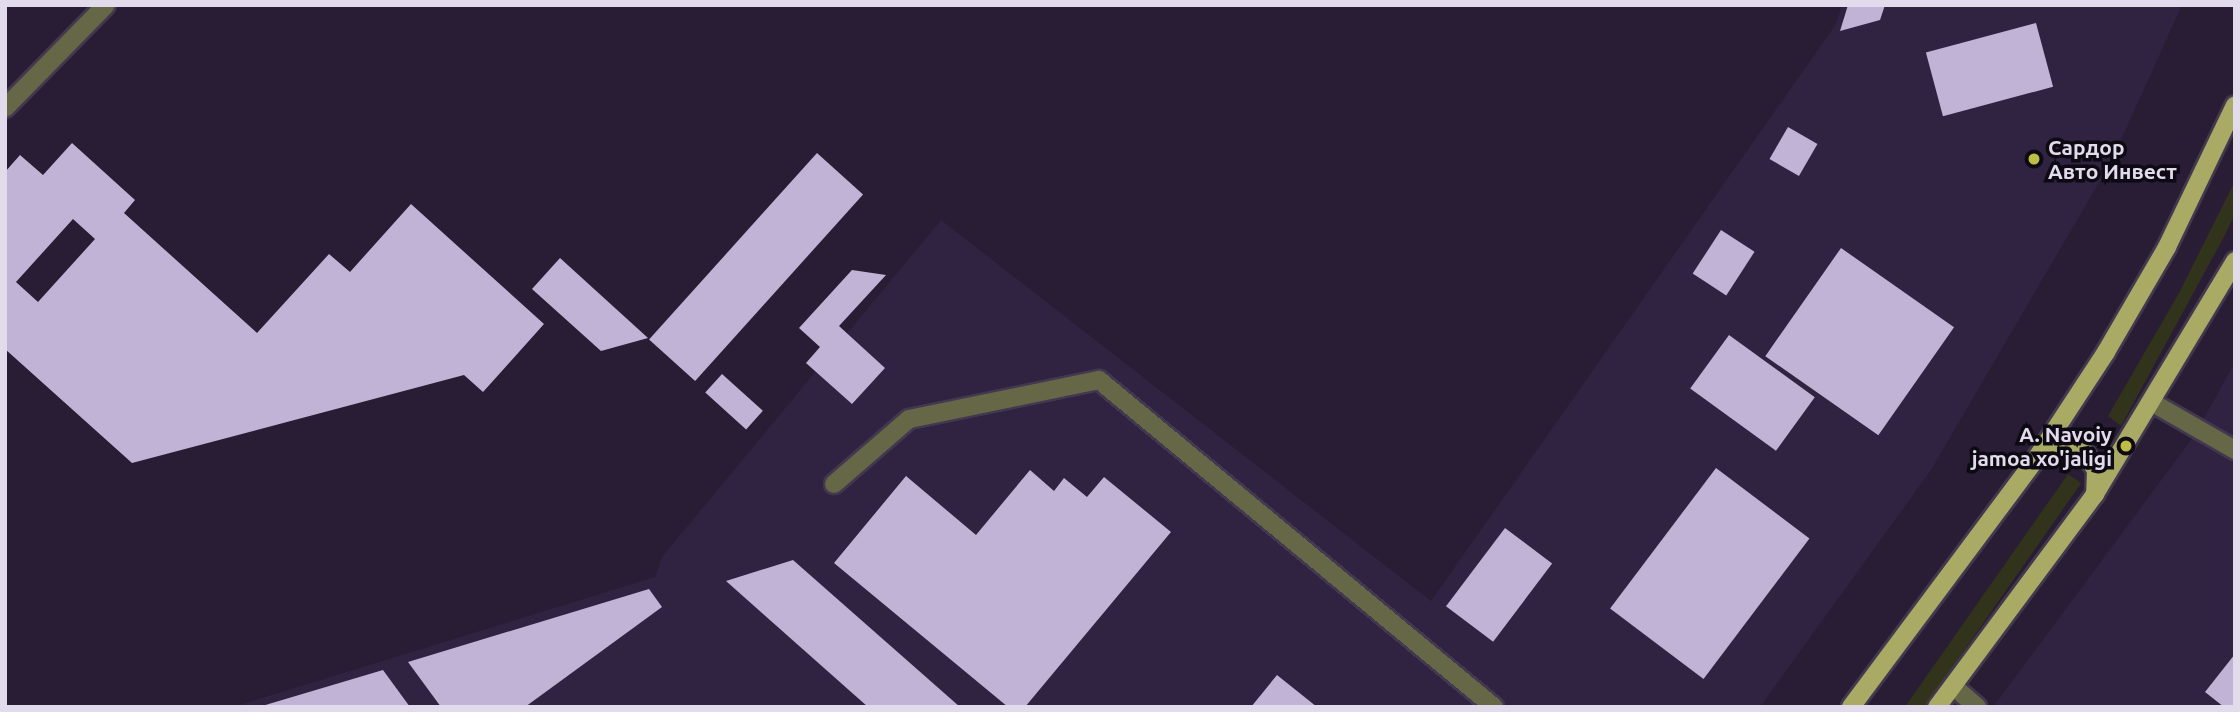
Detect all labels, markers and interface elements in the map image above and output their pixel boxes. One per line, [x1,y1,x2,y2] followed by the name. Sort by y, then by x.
[2048,134,2177,184] place label: Сардор Авто Инвест
[2026,151,2042,167] marker: Сардор Авто Инвест
[1972,421,2112,471] place label: A. Navoiy jamoa xo'jaligi
[2118,438,2134,454] marker: A. Navoiy jamoa xo'jaligi

